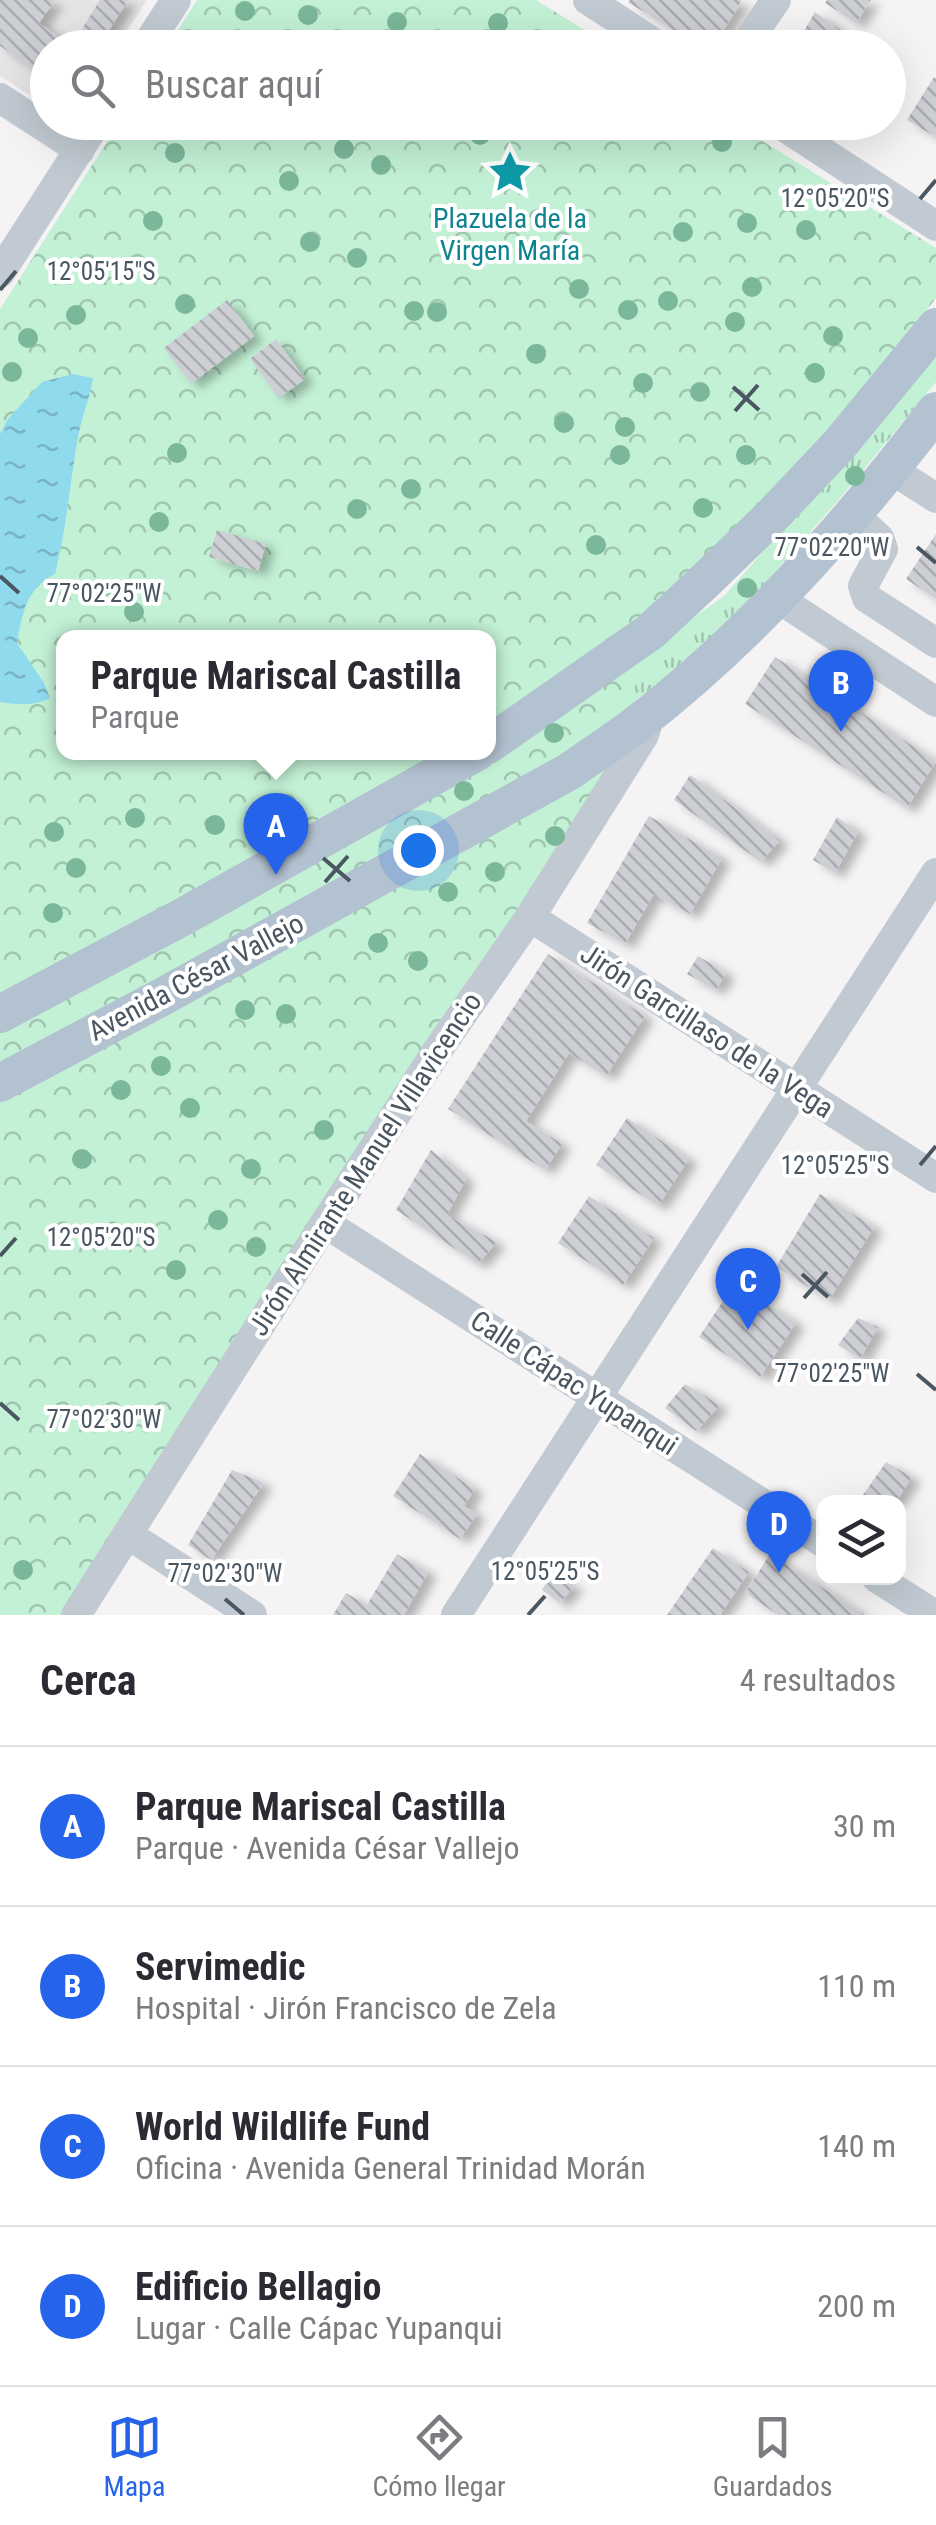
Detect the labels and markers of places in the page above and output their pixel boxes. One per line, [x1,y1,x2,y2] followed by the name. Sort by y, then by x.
[486,148,534,196] place icon: Plazuela de la Virgen María
[433,202,587,267] place label: Plazuela de la Virgen María
[808,650,874,732] pin: B
[244,792,308,875] pin: A
[716,1248,780,1330] pin: C
[746,1490,812,1573] pin: D

